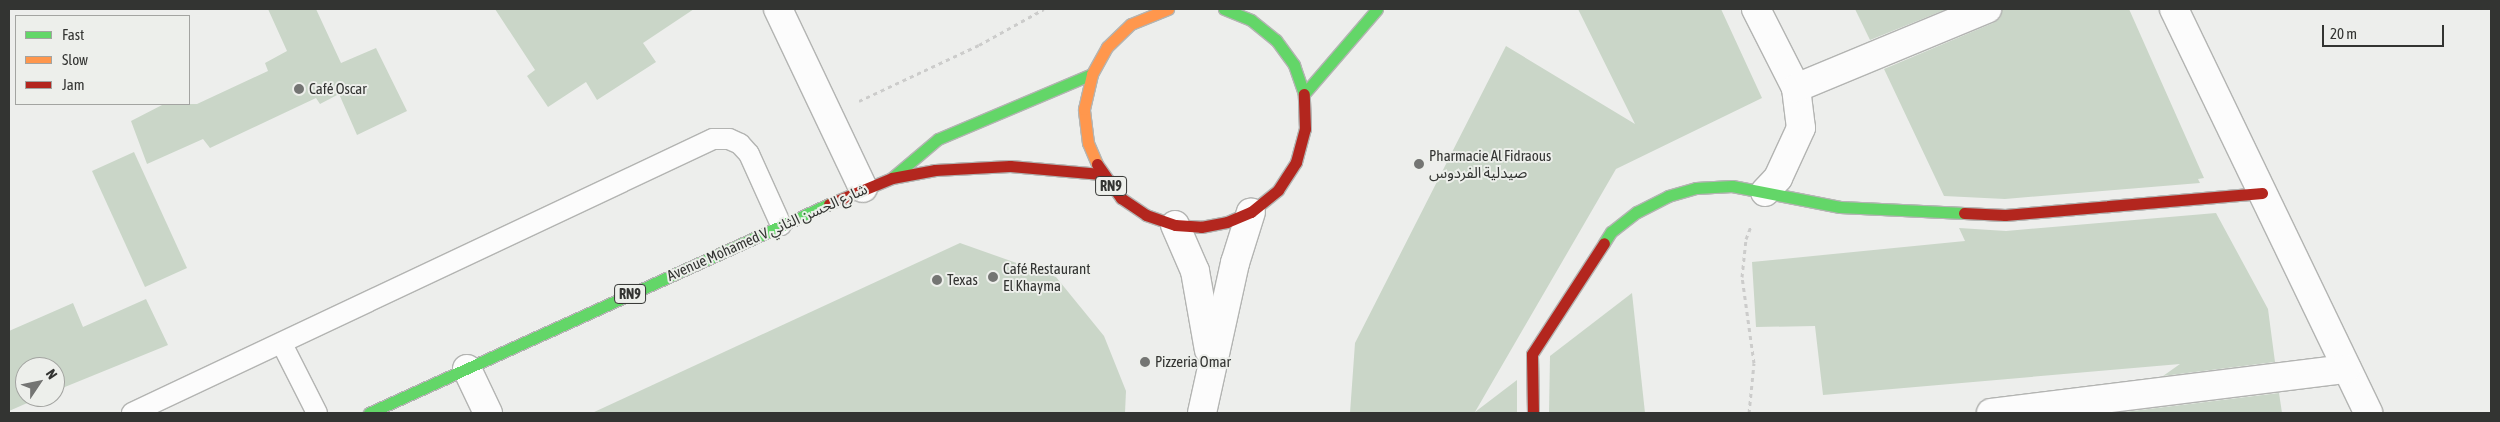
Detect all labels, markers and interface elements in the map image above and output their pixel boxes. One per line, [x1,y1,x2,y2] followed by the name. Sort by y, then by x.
[15,15,190,105] legend
[2325,15,2448,47] scale bar
[2330,25,2357,42] text: 20 m
[62,26,84,43] text: Fast
[62,51,88,68] text: Slow
[62,76,85,93] text: Jam
[309,80,367,98] place label: Café Oscar
[293,83,305,95] marker: Café Oscar
[1429,146,1551,181] place label: Pharmacie Al Fidraous صيدلية الفردوس
[1413,158,1425,170] marker: Pharmacie Al Fidraous صيدلية الفردوس
[1095,175,1127,198] road number: RN9
[664,180,870,284] street label: Avenue Mohamed V شارع الحسن الثاني
[1003,259,1091,294] place label: Café Restaurant El Khayma
[947,271,978,289] place label: Texas
[987,271,999,283] marker: Café Restaurant El Khayma
[931,274,943,286] marker: Texas
[614,282,646,306] road number: RN9
[1155,353,1231,371] place label: Pizzeria Omar
[1139,356,1151,368] marker: Pizzeria Omar
[15,357,65,407] north arrow
[43,366,61,382] text: N

